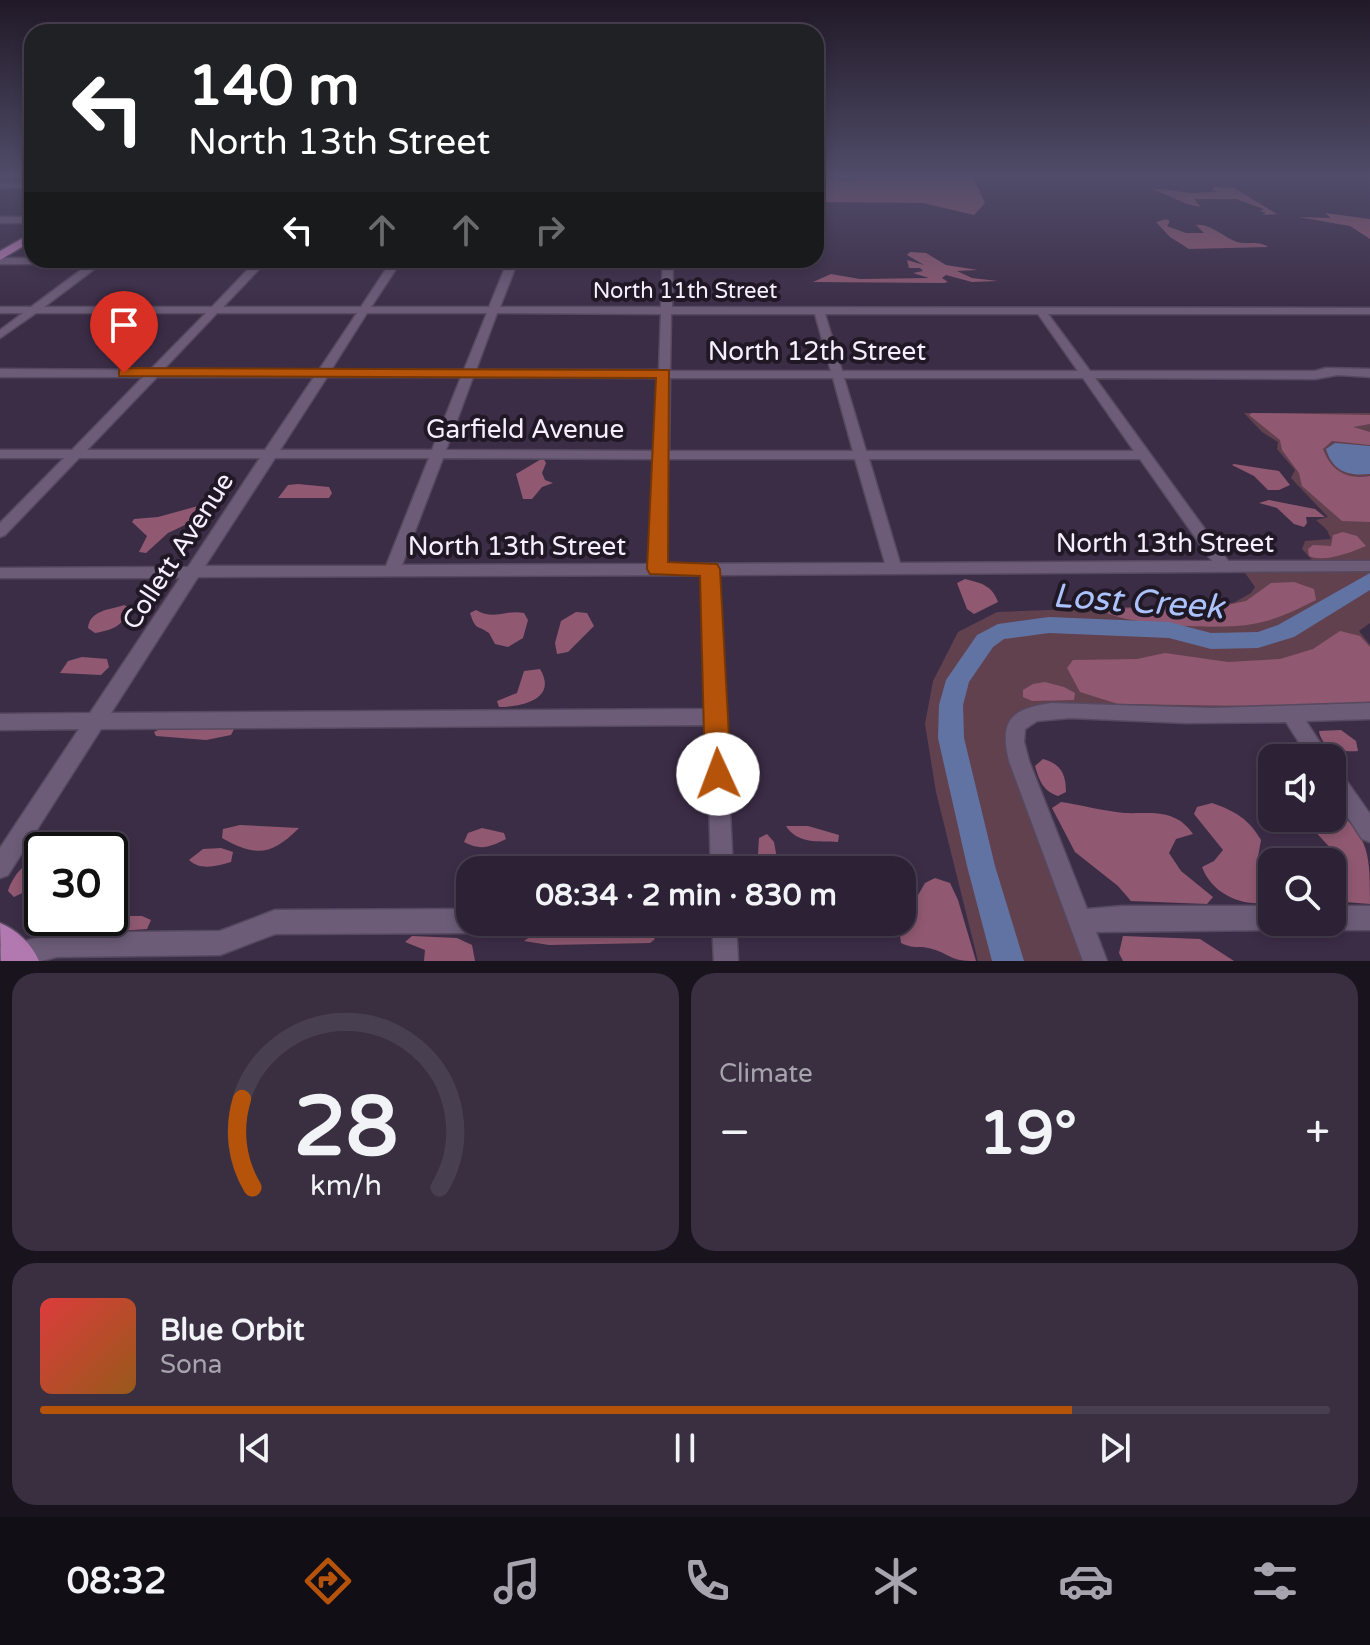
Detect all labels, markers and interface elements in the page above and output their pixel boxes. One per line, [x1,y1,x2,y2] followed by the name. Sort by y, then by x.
[188,53,359,120] text: 140 m
[56,56,160,160] icon: left
[188,121,490,164] text: North 13th Street
[276,208,320,252] icon: left
[360,208,404,252] icon: ahead
[444,208,488,252] icon: ahead
[528,208,572,252] icon: right
[593,278,777,304] street label: North 11th Street
[90,291,158,373] pin
[102,303,146,347] icon: arrive
[708,336,926,367] street label: North 12th Street
[426,414,624,445] street label: Garfield Avenue
[116,467,240,635] street label: Collett Avenue
[1056,528,1274,559] street label: North 13th Street
[408,531,626,562] street label: North 13th Street
[1051,576,1227,629] water label: Lost Creek
[676,732,760,816] position arrow
[1258,744,1346,936] map controls
[1258,744,1346,832] button: sound
[24,832,128,936] speed limit sign: 30
[1258,848,1346,936] button: search
[535,877,837,914] text: 08:34 · 2 min · 830 m
[719,1058,813,1089] text: Climate
[293,1078,398,1178] text: 28
[979,1098,1077,1170] text: 19°
[719,1107,750,1160] text: −
[1305,1107,1330,1160] text: +
[310,1169,381,1203] text: km/h
[160,1312,305,1349] text: Blue Orbit
[160,1349,222,1380] text: Sona
[233,1426,277,1470] icon: previous
[663,1426,707,1470] icon: pause
[1093,1426,1137,1470] icon: next
[300,1553,356,1609] icon: directions
[489,1553,545,1609] icon: music
[679,1553,735,1609] icon: phone
[868,1553,924,1609] icon: climate
[1058,1553,1114,1609] icon: car
[1247,1553,1303,1609] icon: filters
[67,1560,167,1603] text: 08:32

